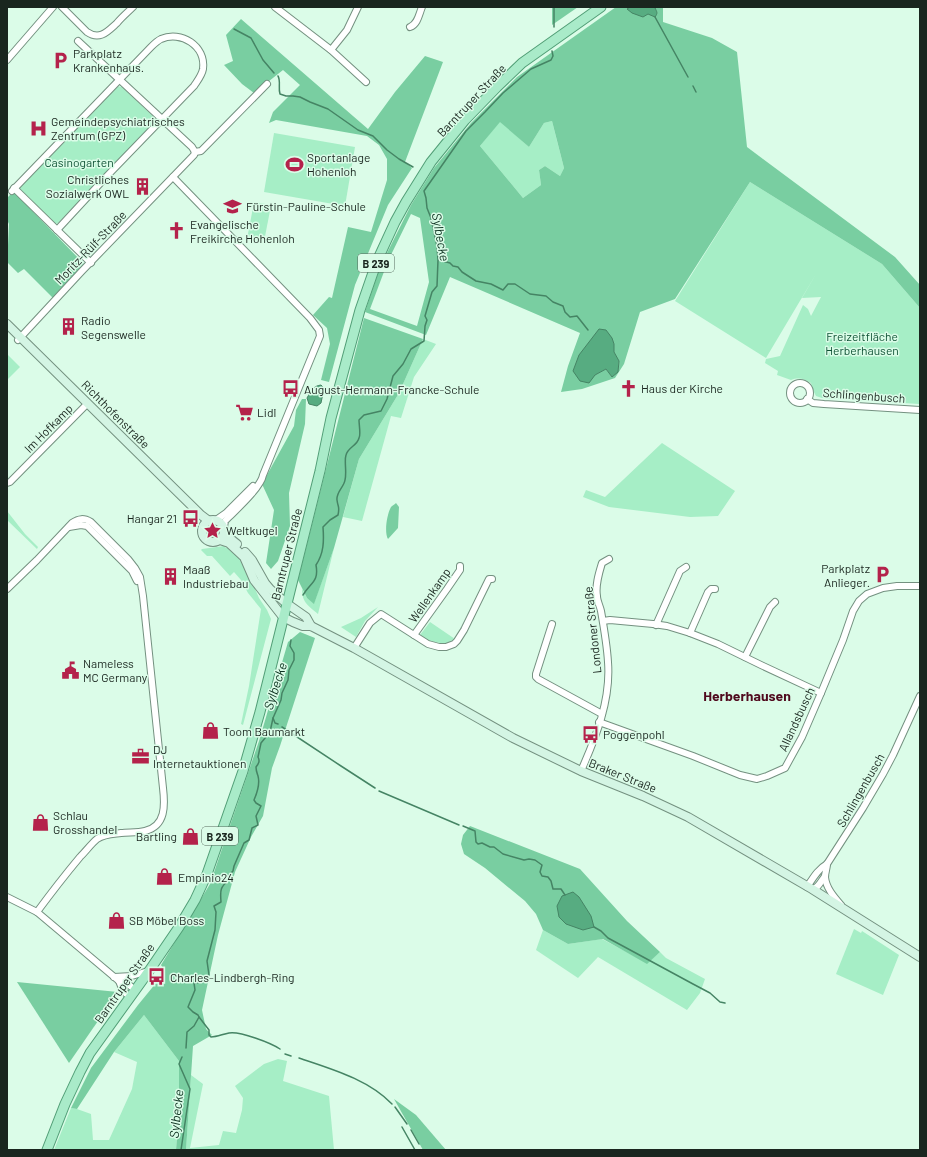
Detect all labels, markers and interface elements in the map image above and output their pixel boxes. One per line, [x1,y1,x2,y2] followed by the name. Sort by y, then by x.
[73,46,144,74] place label: Parkplatz Krankenhaus.
[50,50,70,70] parking icon: Parkplatz Krankenhaus.
[434,61,508,139] street label: Barntruper Straße
[51,114,185,142] place label: Gemeindepsychiatrisches Zentrum (GPZ)
[28,118,48,138] hospital icon: Gemeindepsychiatrisches Zentrum (GPZ)
[307,150,370,178] place label: Sportanlage Hohenloh
[284,154,304,174] sports icon: Sportanlage Hohenloh
[44,155,114,169] park label: Casinogarten
[46,172,129,200] place label: Christliches Sozialwerk OWL
[132,176,152,196] building icon: Christliches Sozialwerk OWL
[223,196,243,216] school or university icon: Fürstin-Pauline-Schule
[246,199,366,213] place label: Fürstin-Pauline-Schule
[51,207,129,287] street label: Moritz-Rülf-Straße
[429,211,453,263] water label: Sylbecke
[190,217,295,245] place label: Evangelische Freikirche Hohenloh
[167,221,187,241] church icon: Evangelische Freikirche Hohenloh
[358,254,394,272] road number: B 239
[81,313,146,341] place label: Radio Segenswelle
[58,317,78,337] building icon: Radio Segenswelle
[825,329,899,357] park label: Freizeitfläche Herberhausen
[79,377,153,451] street label: Richthofenstraße
[618,378,638,398] church icon: Haus der Kirche
[281,379,301,399] bus stop icon: August-Hermann-Francke-Schule
[641,381,723,395] place label: Haus der Kirche
[304,382,479,396] place label: August-Hermann-Francke-Schule
[822,385,906,405] street label: Schlingenbusch
[21,401,75,455] street label: Im Hofkamp
[234,402,254,422] supermarket icon: Lidl
[257,405,276,419] place label: Lidl
[268,507,304,601] street label: Barntruper Straße
[180,508,200,528] bus stop icon: Hangar 21
[127,511,177,525] place label: Hangar 21
[203,520,223,540] place icon: Weltkugel
[226,523,278,537] place label: Weltkugel
[821,561,870,589] place label: Parkplatz Anlieger.
[183,562,249,590] place label: Maaß Industriebau
[405,565,453,625] street label: Wellenkamp
[873,565,893,585] parking icon: Parkplatz Anlieger.
[160,566,180,586] building icon: Maaß Industriebau
[580,586,604,674] street label: Londoner Straße
[83,656,148,684] place label: Nameless MC Germany
[60,660,80,680] public building icon: Nameless MC Germany
[260,660,290,712] water label: Sylbecke
[775,685,817,753] street label: Allandsbusch
[703,687,791,704] district label: Herberhausen
[200,721,220,741] shop icon: Toom Baumarkt
[223,724,305,738] place label: Toom Baumarkt
[580,724,600,744] bus stop icon: Poggenpohl
[603,727,664,741] place label: Poggenpohl
[153,742,246,770] place label: DJ Internetauktionen
[130,746,150,766] office icon: DJ Internetauktionen
[833,751,887,829] street label: Schlingenbusch
[587,755,659,795] street label: Braker Straße
[53,808,117,836] place label: Schlau Grosshandel
[30,812,50,832] shop icon: Schlau Grosshandel
[180,826,200,846] shop icon: Bartling
[202,827,238,845] road number: B 239
[136,829,177,843] place label: Bartling
[155,867,175,887] shop icon: Empinio24
[178,870,234,884] place label: Empinio24
[106,910,126,930] shop icon: SB Möbel Boss
[129,913,205,927] place label: SB Möbel Boss
[91,940,157,1026] street label: Barntruper Straße
[147,967,167,987] bus stop icon: Charles-Lindbergh-Ring
[170,970,295,984] place label: Charles-Lindbergh-Ring
[165,1089,187,1139] water label: Sylbecke

